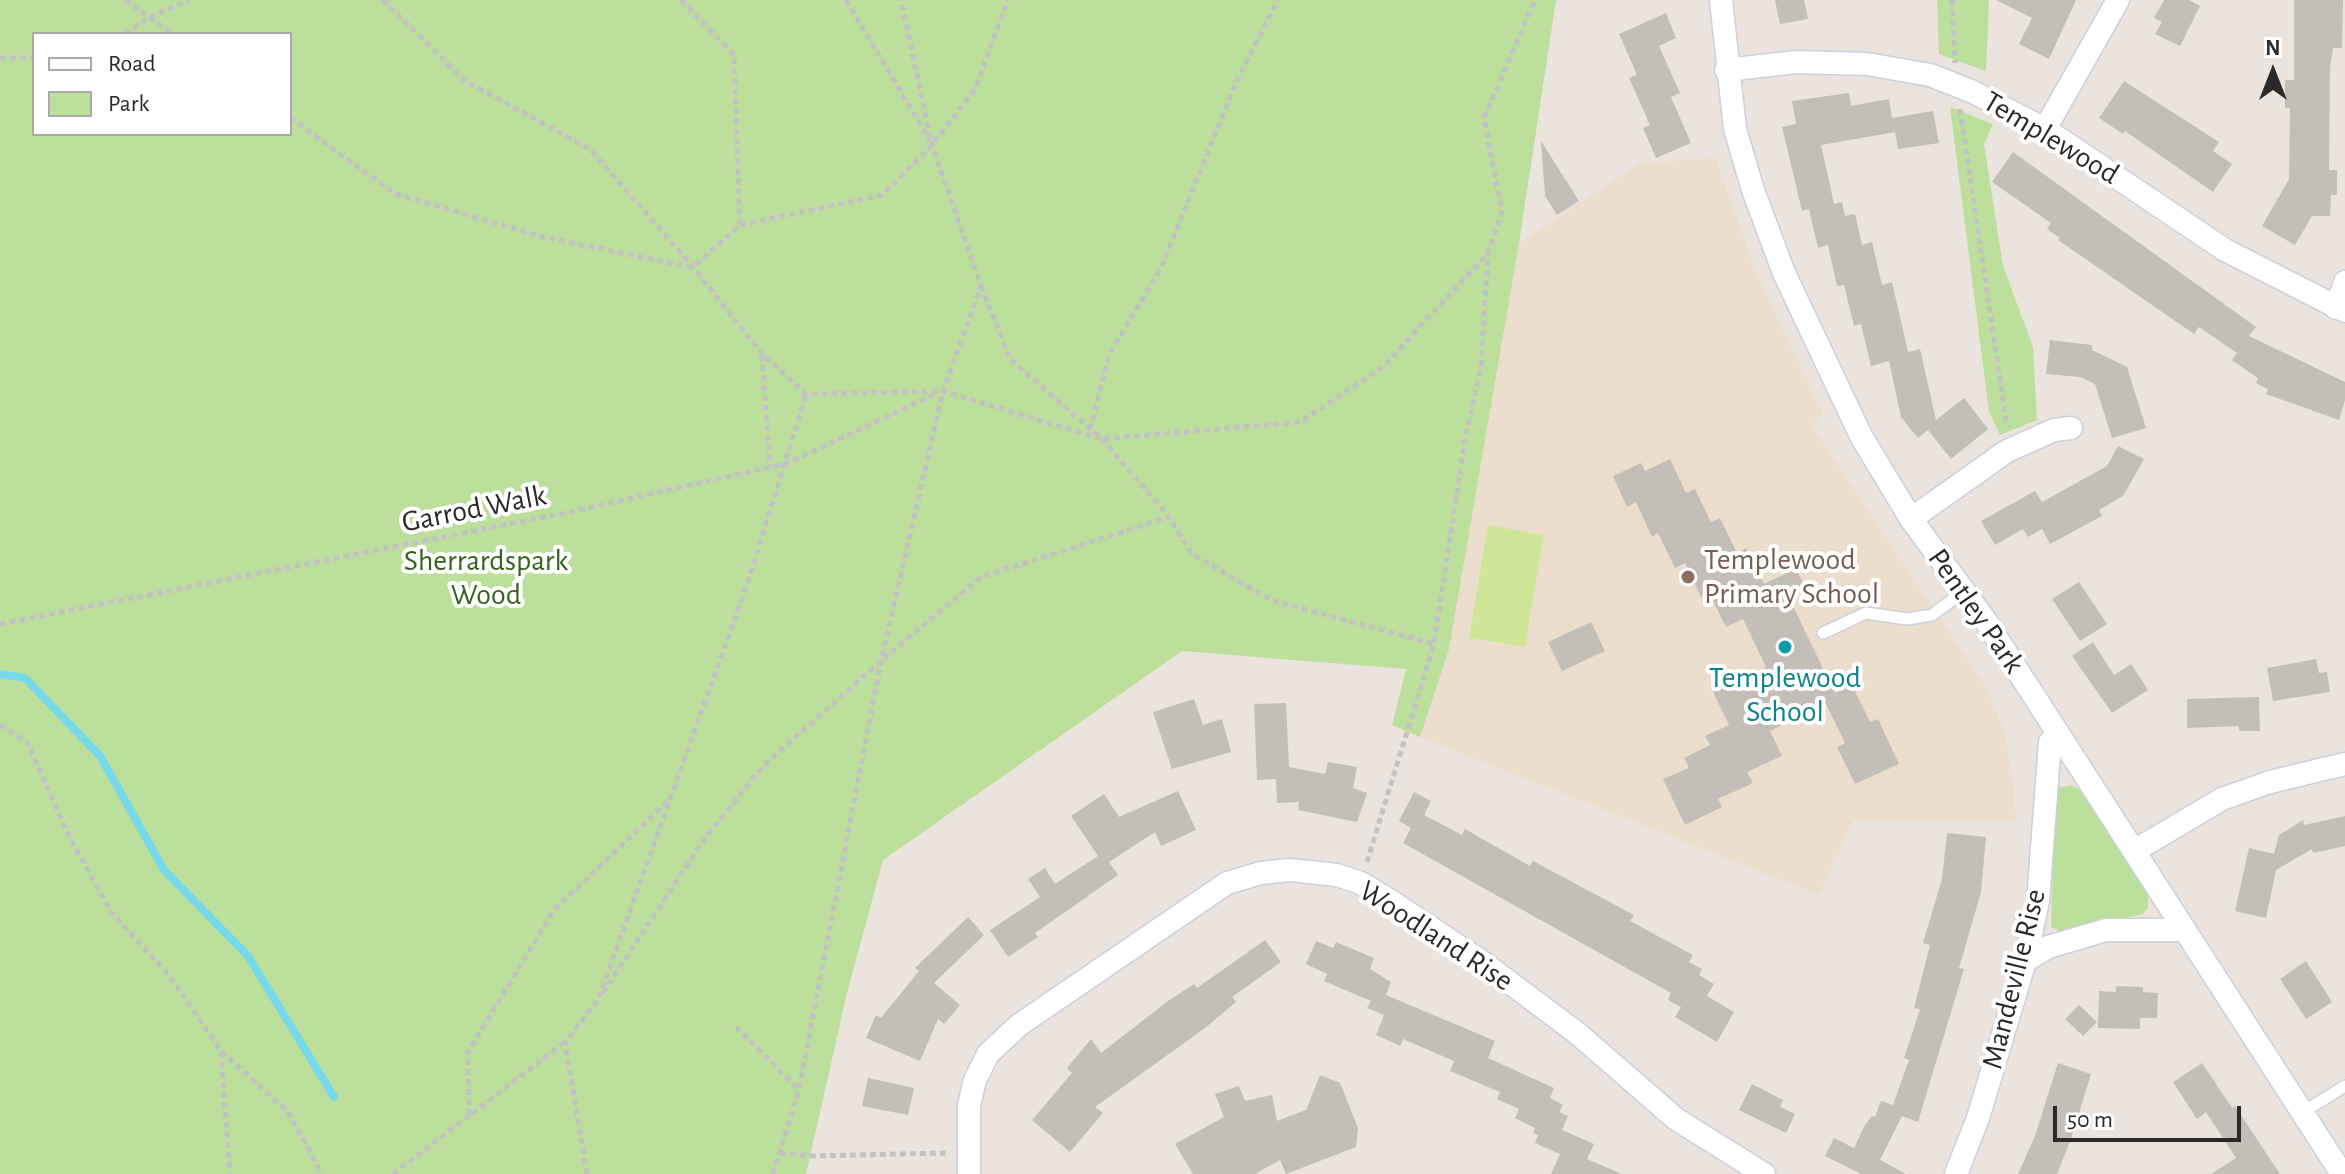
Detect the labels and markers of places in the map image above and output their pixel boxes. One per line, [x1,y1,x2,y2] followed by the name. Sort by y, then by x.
[1704,542,1879,612] place label: Templewood Primary School
[1679,568,1697,586] marker: Templewood Primary School
[1776,638,1794,656] marker: Templewood School
[1709,660,1861,730] place label: Templewood School

